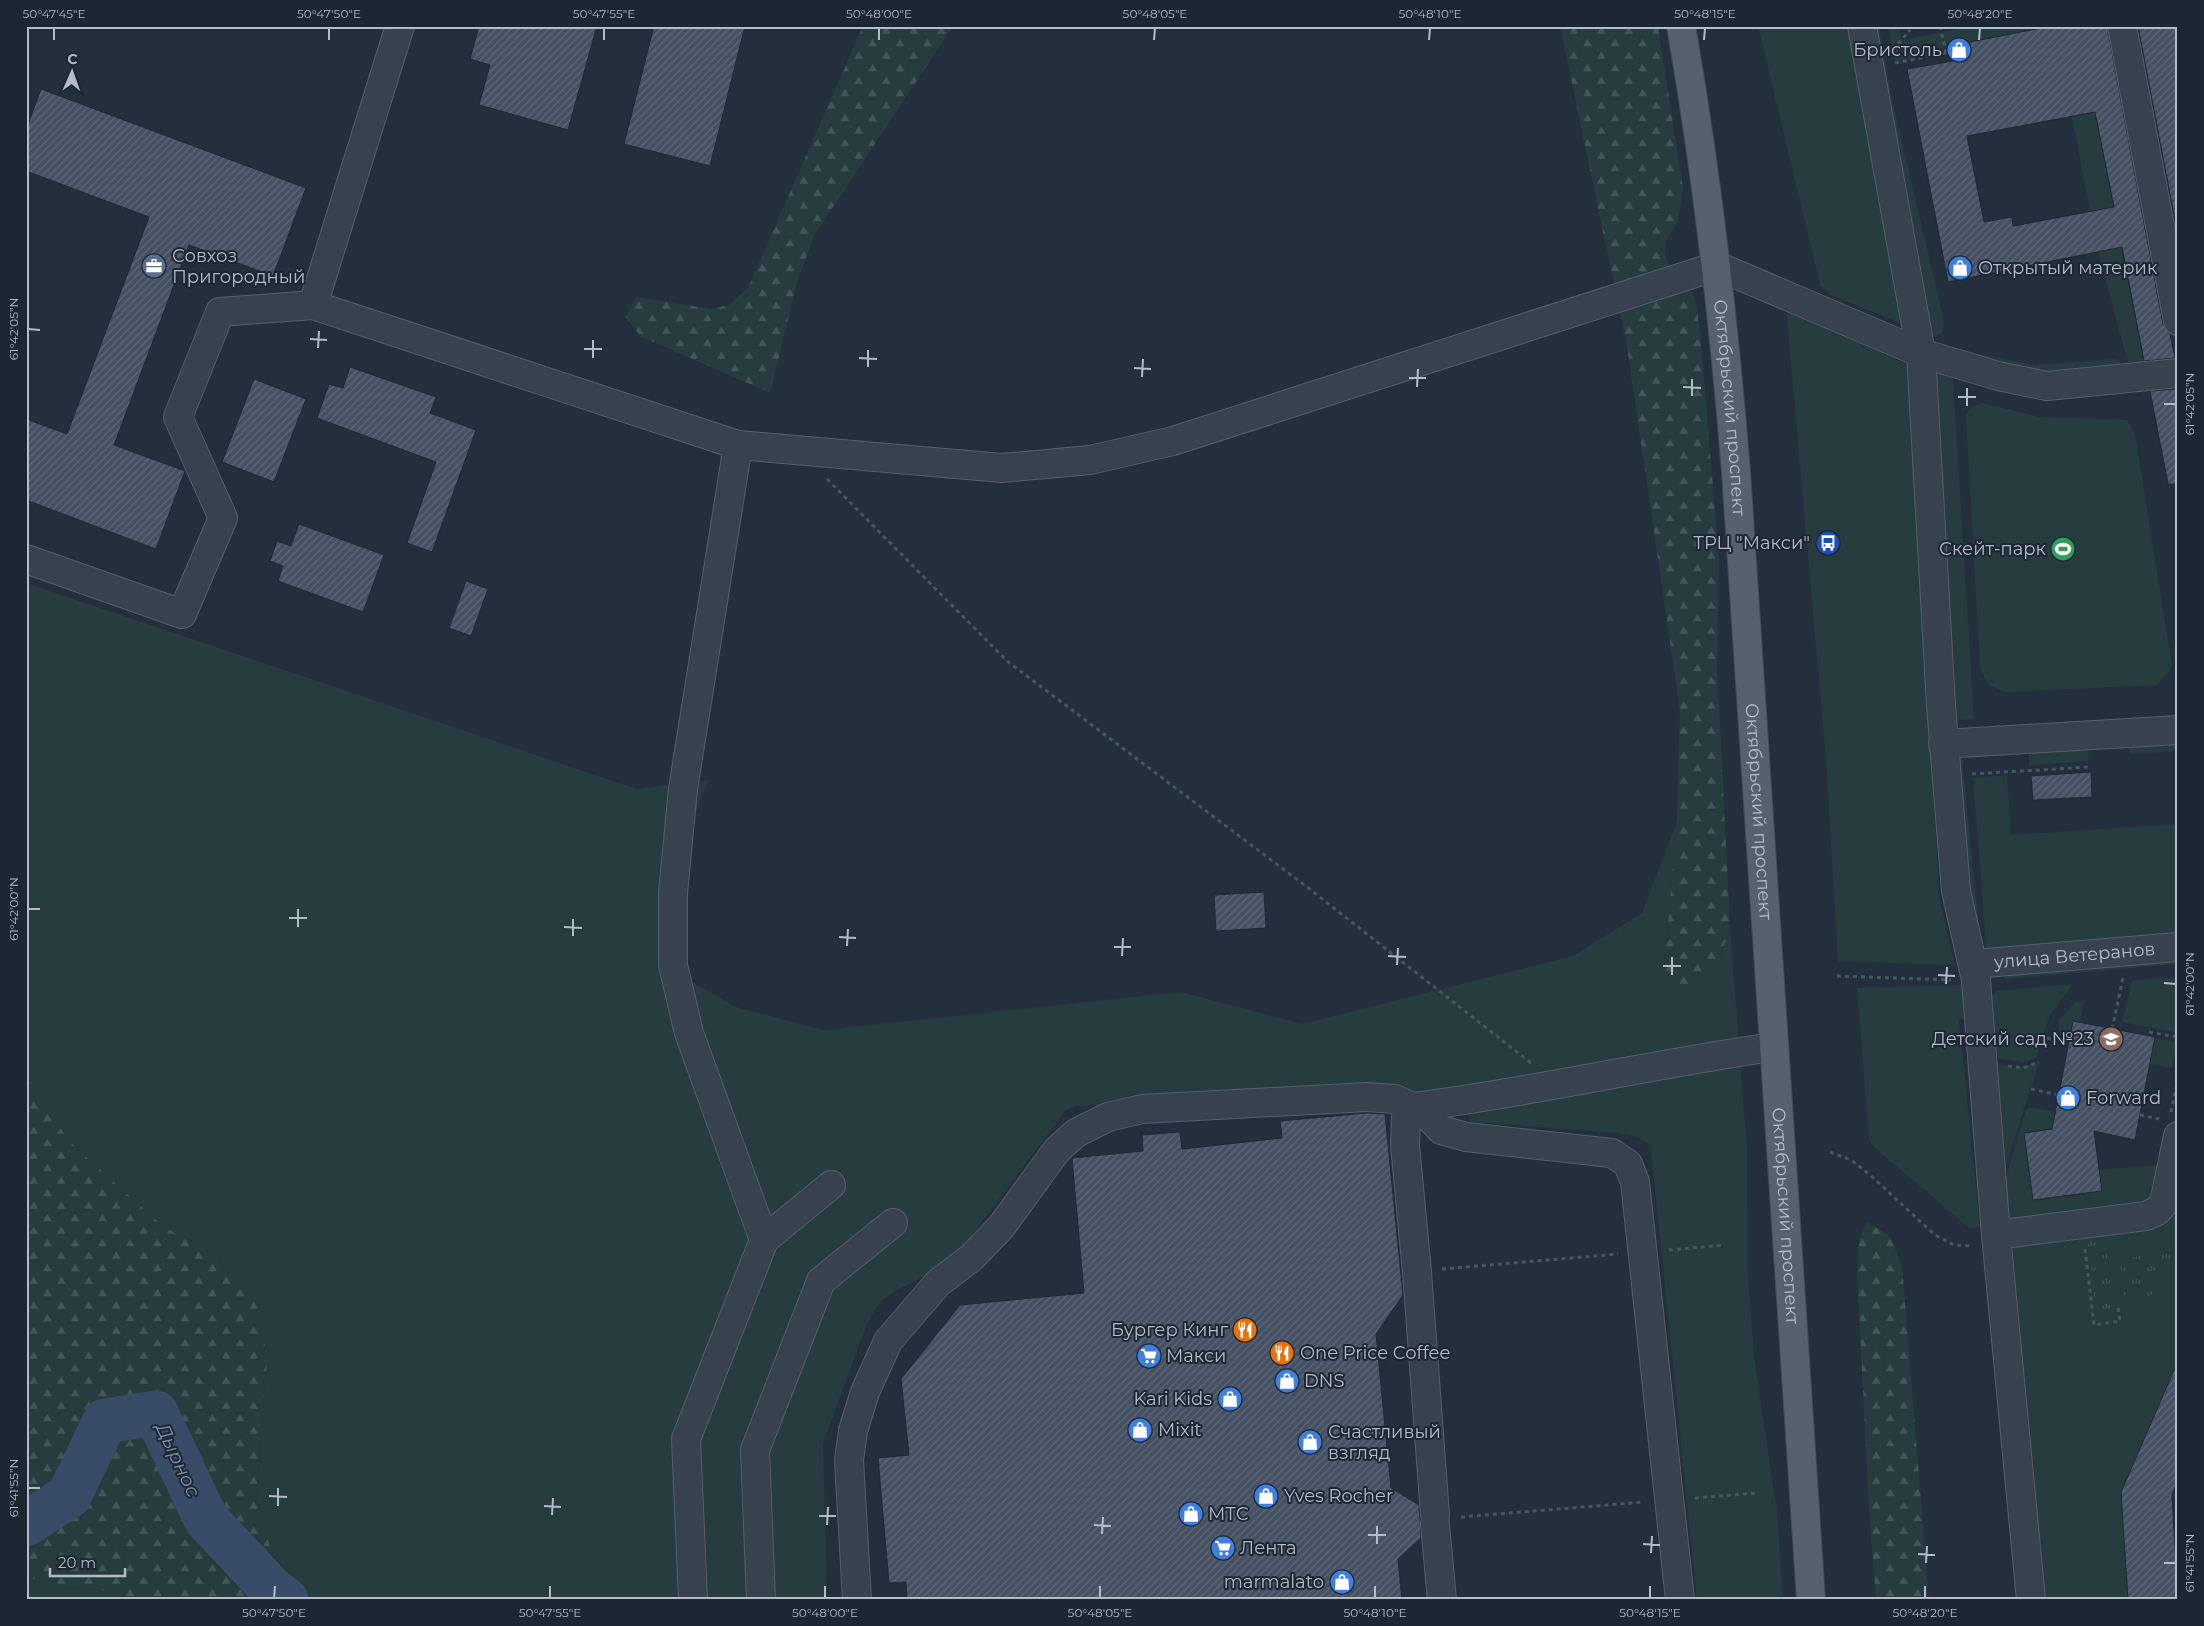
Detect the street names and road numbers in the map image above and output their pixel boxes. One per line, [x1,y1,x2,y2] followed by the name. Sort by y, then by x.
[1709,298,1750,517] street label: Октябрьский проспект
[1740,702,1777,921] street label: Октябрьский проспект
[1992,938,2156,973] street label: улица Ветеранов
[1767,1107,1804,1326] street label: Октябрьский проспект

